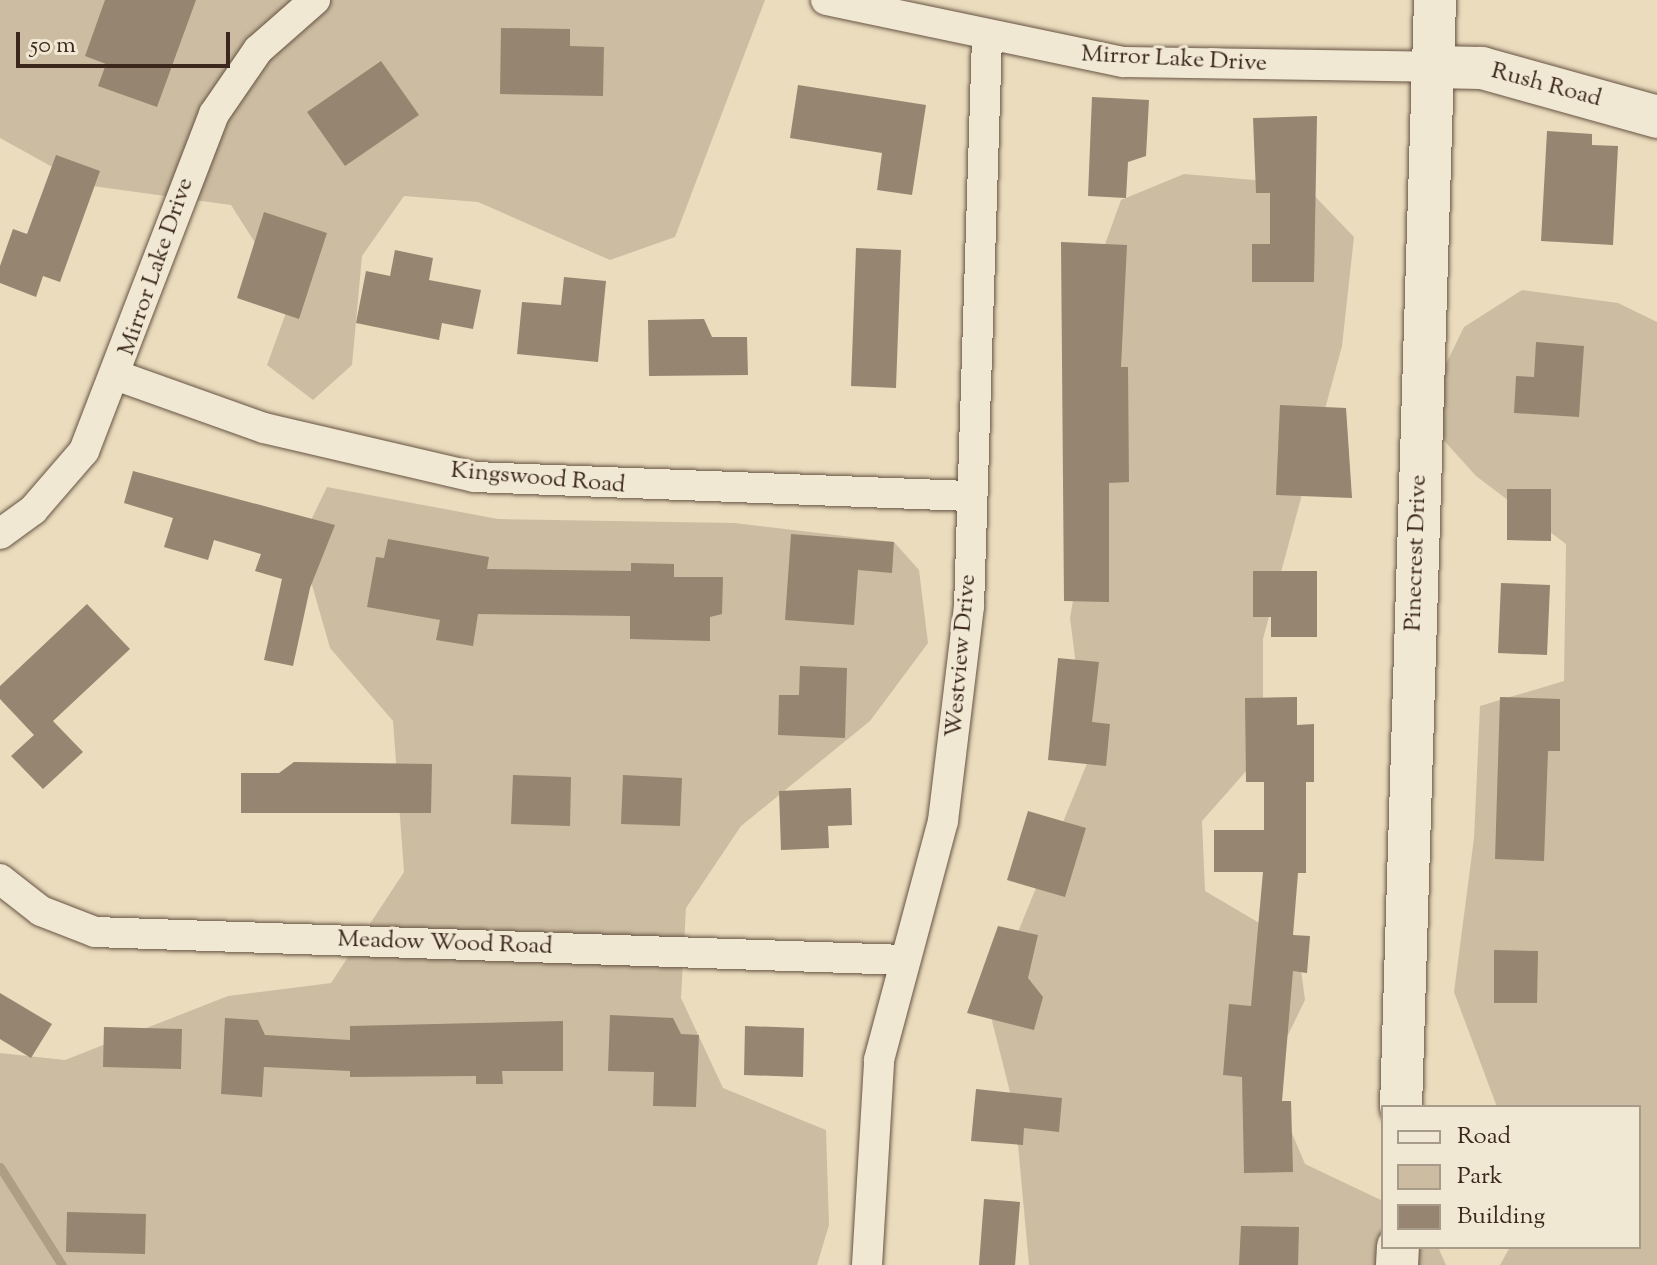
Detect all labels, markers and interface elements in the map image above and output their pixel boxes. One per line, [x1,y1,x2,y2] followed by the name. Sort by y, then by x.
[20,16,234,66] scale bar
[30,29,76,63] text: 50 m
[1080,41,1268,79] street label: Mirror Lake Drive
[1488,57,1604,115] street label: Rush Road
[113,174,201,360] street label: Mirror Lake Drive
[449,457,627,501] street label: Kingswood Road
[1400,474,1434,632] street label: Pinecrest Drive
[941,573,983,739] street label: Westview Drive
[337,926,553,962] street label: Meadow Wood Road
[1381,1105,1641,1249] legend
[1457,1120,1511,1154] text: Road
[1457,1160,1503,1194] text: Park
[1457,1200,1545,1234] text: Building

